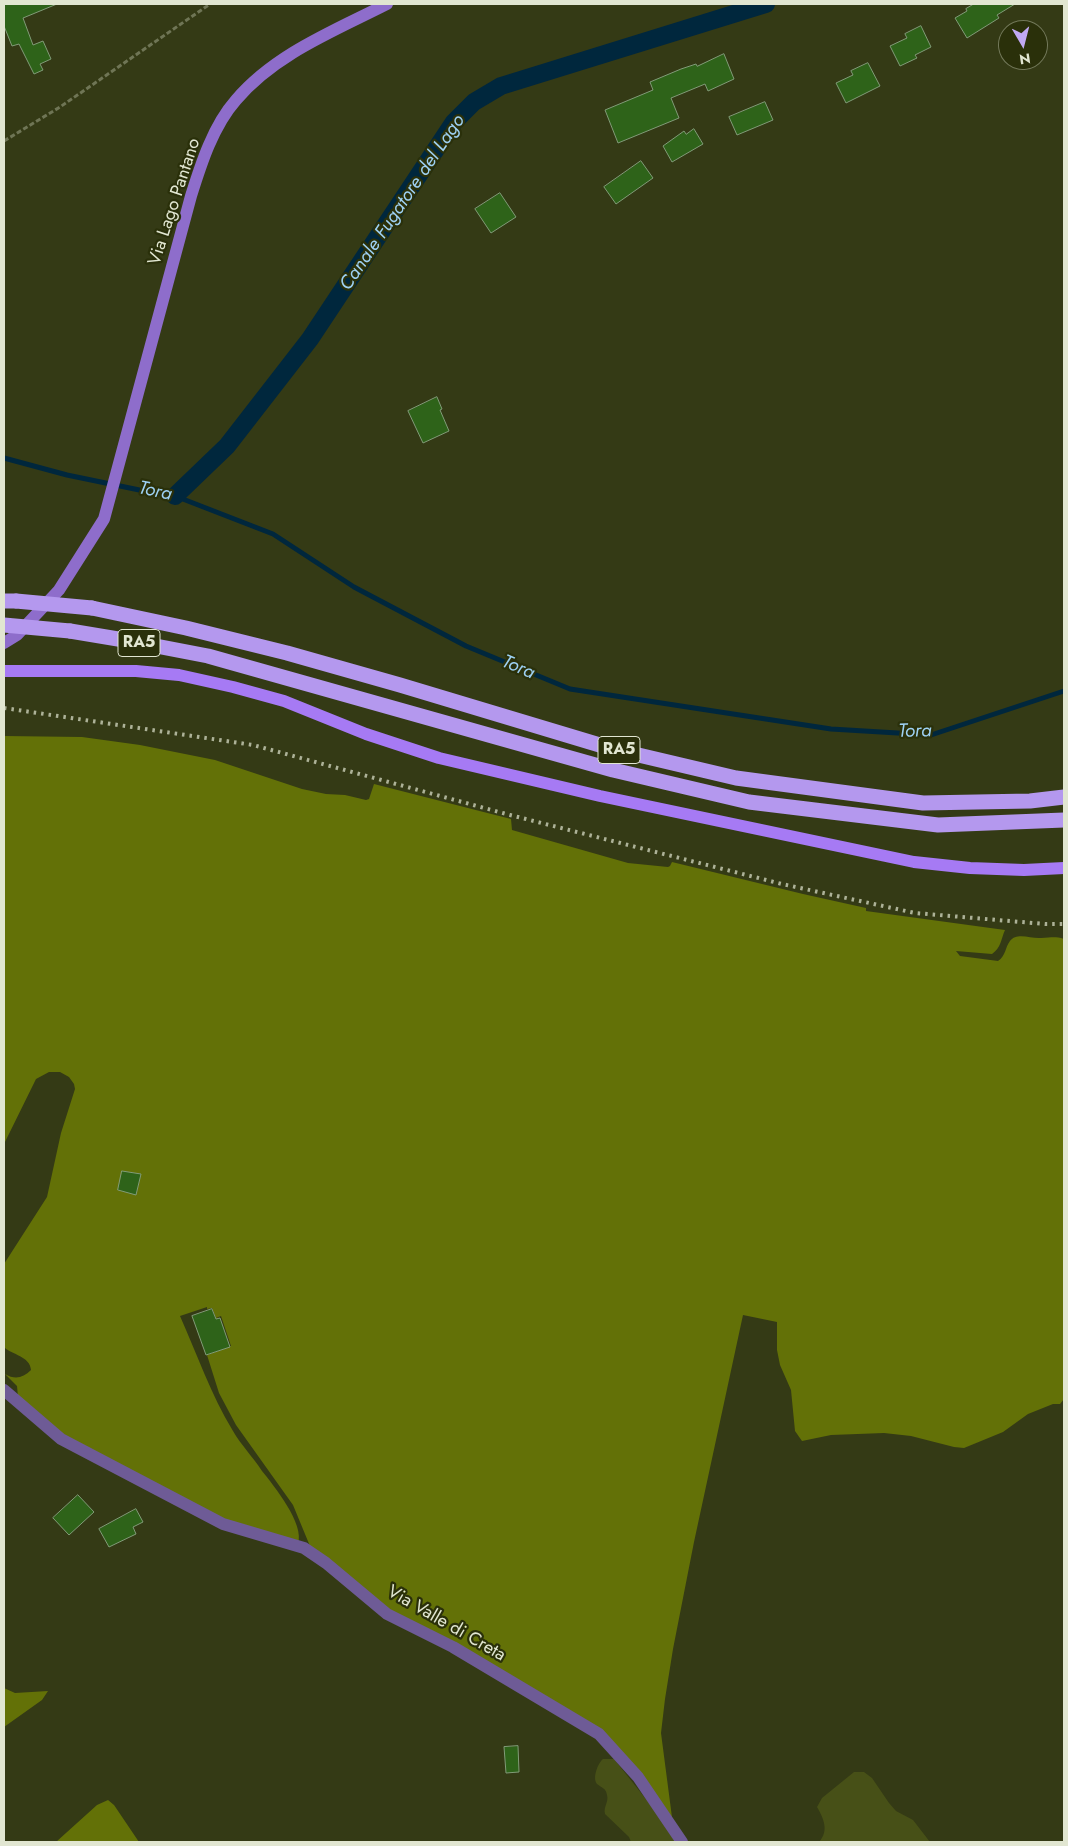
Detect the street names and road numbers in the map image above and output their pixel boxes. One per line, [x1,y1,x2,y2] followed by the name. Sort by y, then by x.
[144,136,206,268] street label: Via Lago Pantano
[118,630,160,656] road number: RA5
[598,736,640,764] road number: RA5
[383,1581,509,1667] street label: Via Valle di Creta

